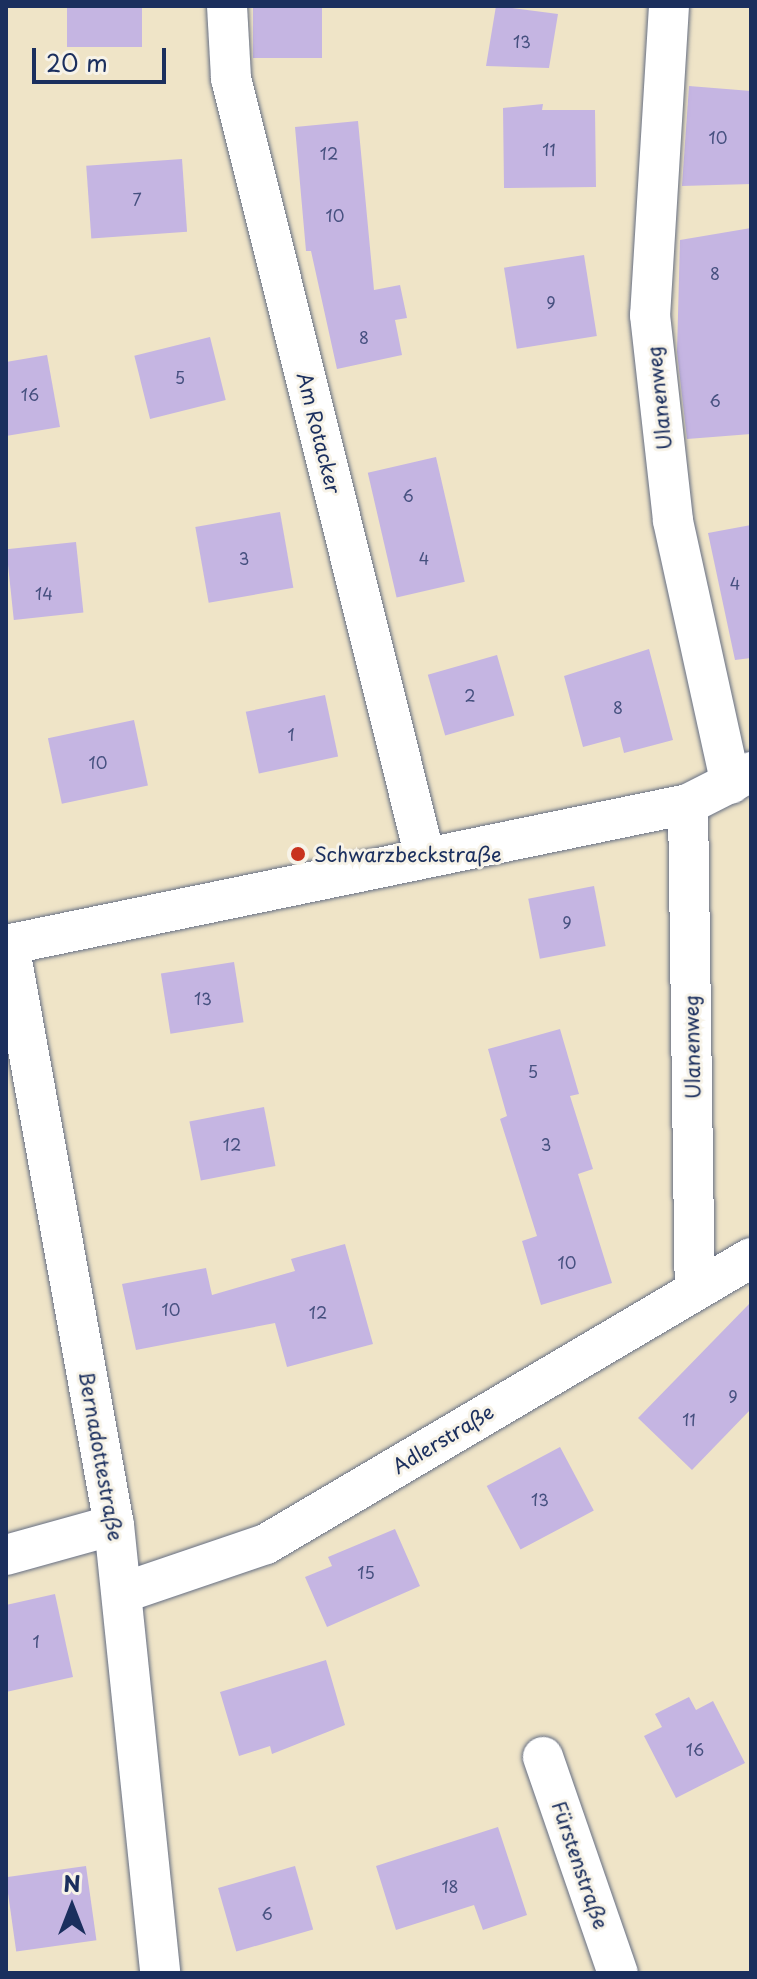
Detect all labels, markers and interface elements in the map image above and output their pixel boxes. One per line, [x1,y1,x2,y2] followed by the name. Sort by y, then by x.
[513,31,531,51] house number: 13
[36,32,170,82] scale bar
[46,44,108,80] text: 20 m
[709,127,727,147] house number: 10
[542,139,556,159] house number: 11
[320,143,338,163] house number: 12
[132,189,142,209] house number: 7
[326,205,344,225] house number: 10
[710,263,720,283] house number: 8
[546,292,556,312] house number: 9
[359,327,369,347] house number: 8
[642,345,676,451] street label: Ulanenweg
[175,367,185,387] house number: 5
[292,369,346,497] street label: Am Rotacker
[21,384,39,404] house number: 16
[709,390,721,410] house number: 6
[402,485,414,505] house number: 6
[239,548,249,568] house number: 3
[419,548,429,568] house number: 4
[730,573,740,593] house number: 4
[35,583,53,603] house number: 14
[464,685,476,705] house number: 2
[613,697,623,717] house number: 8
[287,724,295,744] house number: 1
[89,752,107,772] house number: 10
[314,842,502,866] place label: Schwarzbeckstraße
[289,845,307,863] marker: Schwarzbeckstraße
[562,912,572,932] house number: 9
[194,988,212,1008] house number: 13
[679,995,705,1099] street label: Ulanenweg
[528,1061,538,1081] house number: 5
[223,1134,241,1154] house number: 12
[541,1134,551,1154] house number: 3
[558,1252,576,1272] house number: 10
[162,1299,180,1319] house number: 10
[309,1302,327,1322] house number: 12
[74,1369,128,1543] street label: Bernadottestraße
[728,1386,738,1406] house number: 9
[388,1399,498,1479] street label: Adlerstraße
[682,1409,696,1429] house number: 11
[531,1489,549,1509] house number: 13
[357,1562,375,1582] house number: 15
[32,1631,40,1651] house number: 1
[686,1739,704,1759] house number: 16
[547,1798,613,1932] street label: Fürstenstraße
[63,1866,81,1899] text: N
[32,1867,112,1947] north arrow
[441,1876,459,1896] house number: 18
[261,1903,273,1923] house number: 6

